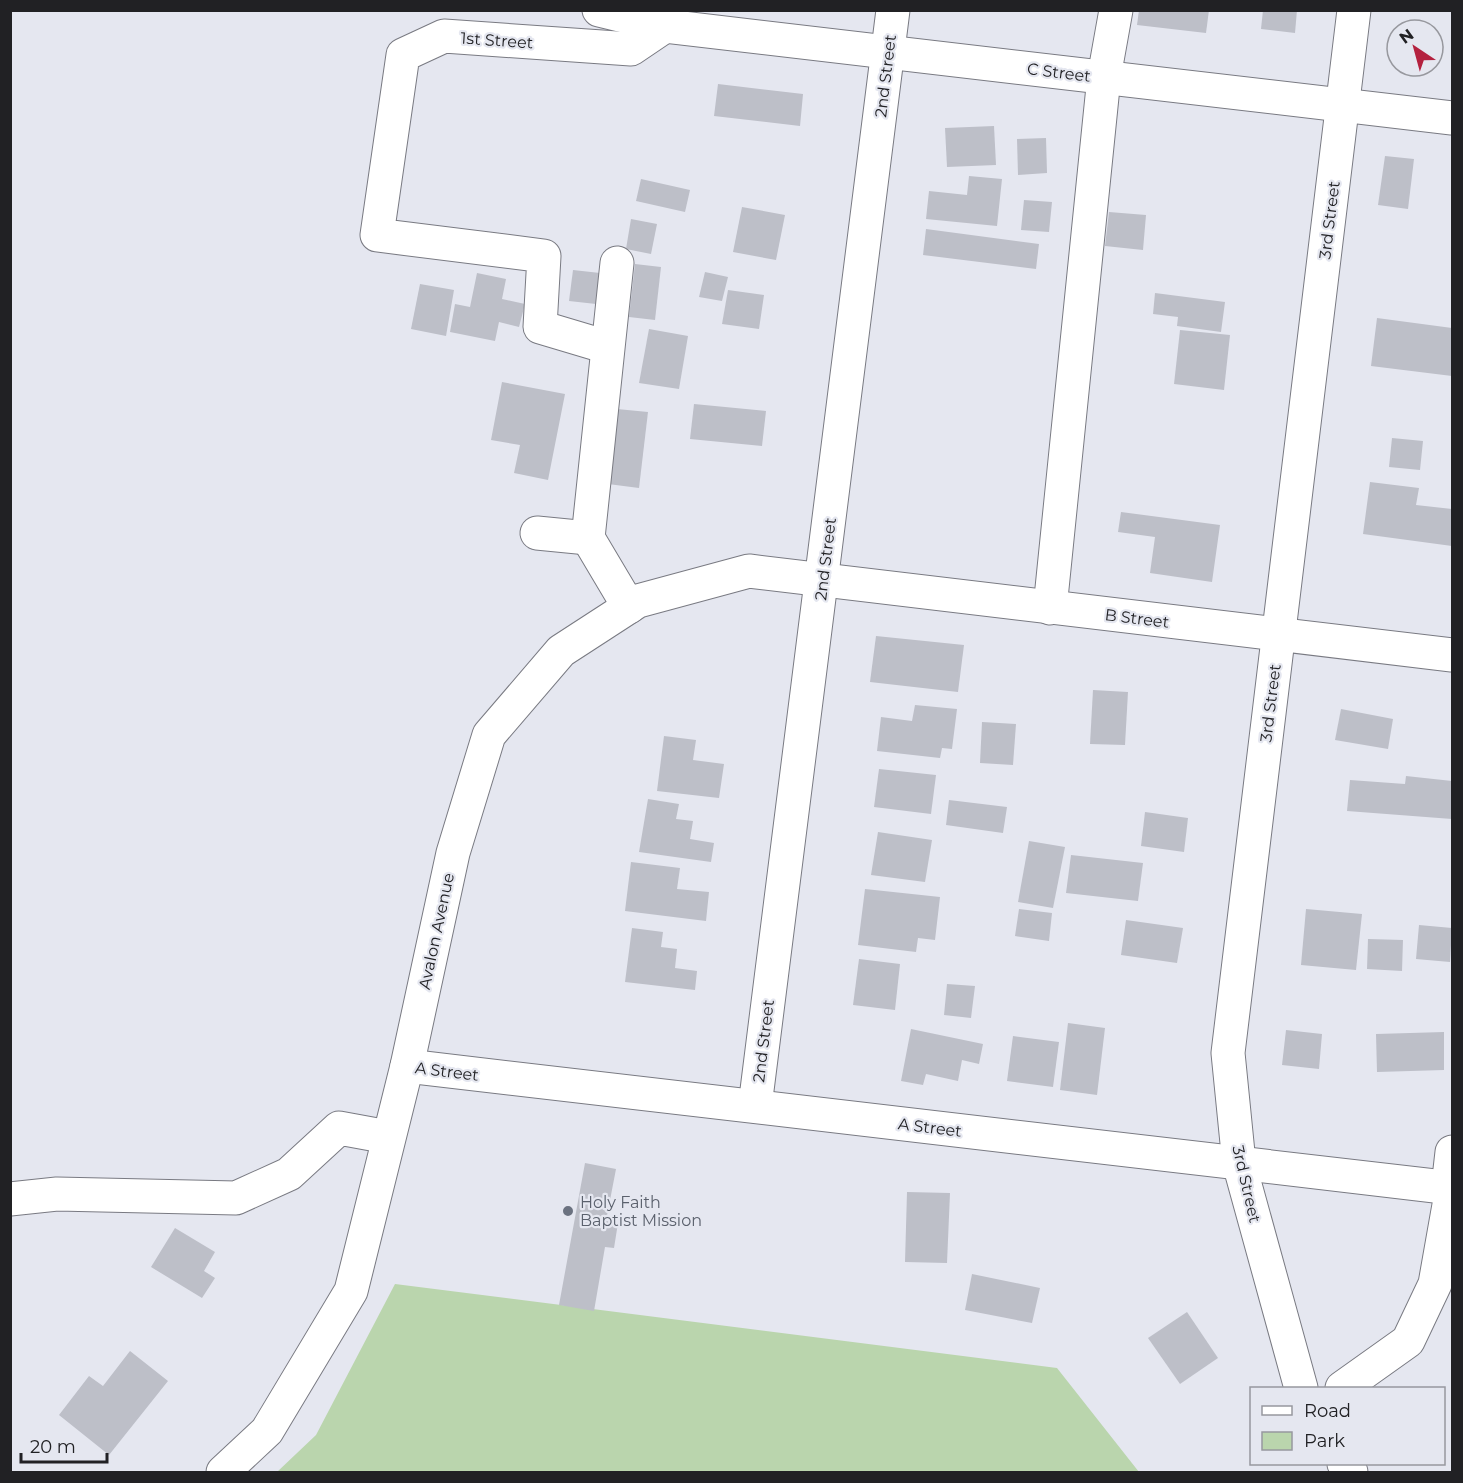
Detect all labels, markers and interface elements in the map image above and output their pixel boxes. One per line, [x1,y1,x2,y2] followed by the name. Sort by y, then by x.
[1385,18,1445,78] north arrow
[1396,25,1417,48] text: N
[460,28,534,53] street label: 1st Street
[871,33,900,119] street label: 2nd Street
[1026,59,1092,86] street label: C Street
[1315,179,1344,260] street label: 3rd Street
[811,516,840,602] street label: 2nd Street
[1104,605,1171,632] street label: B Street
[1256,662,1285,743] street label: 3rd Street
[415,871,458,991] street label: Avalon Avenue
[749,998,778,1084] street label: 2nd Street
[414,1058,480,1085] street label: A Street
[897,1114,963,1141] street label: A Street
[1228,1144,1265,1225] street label: 3rd Street
[580,1193,702,1230] place label: Holy Faith Baptist Mission
[561,1204,575,1218] marker: Holy Faith Baptist Mission
[1250,1387,1445,1465] legend
[1304,1400,1351,1422] text: Road
[21,1426,106,1464] scale bar
[1304,1430,1345,1452] text: Park
[30,1436,76,1458] text: 20 m

